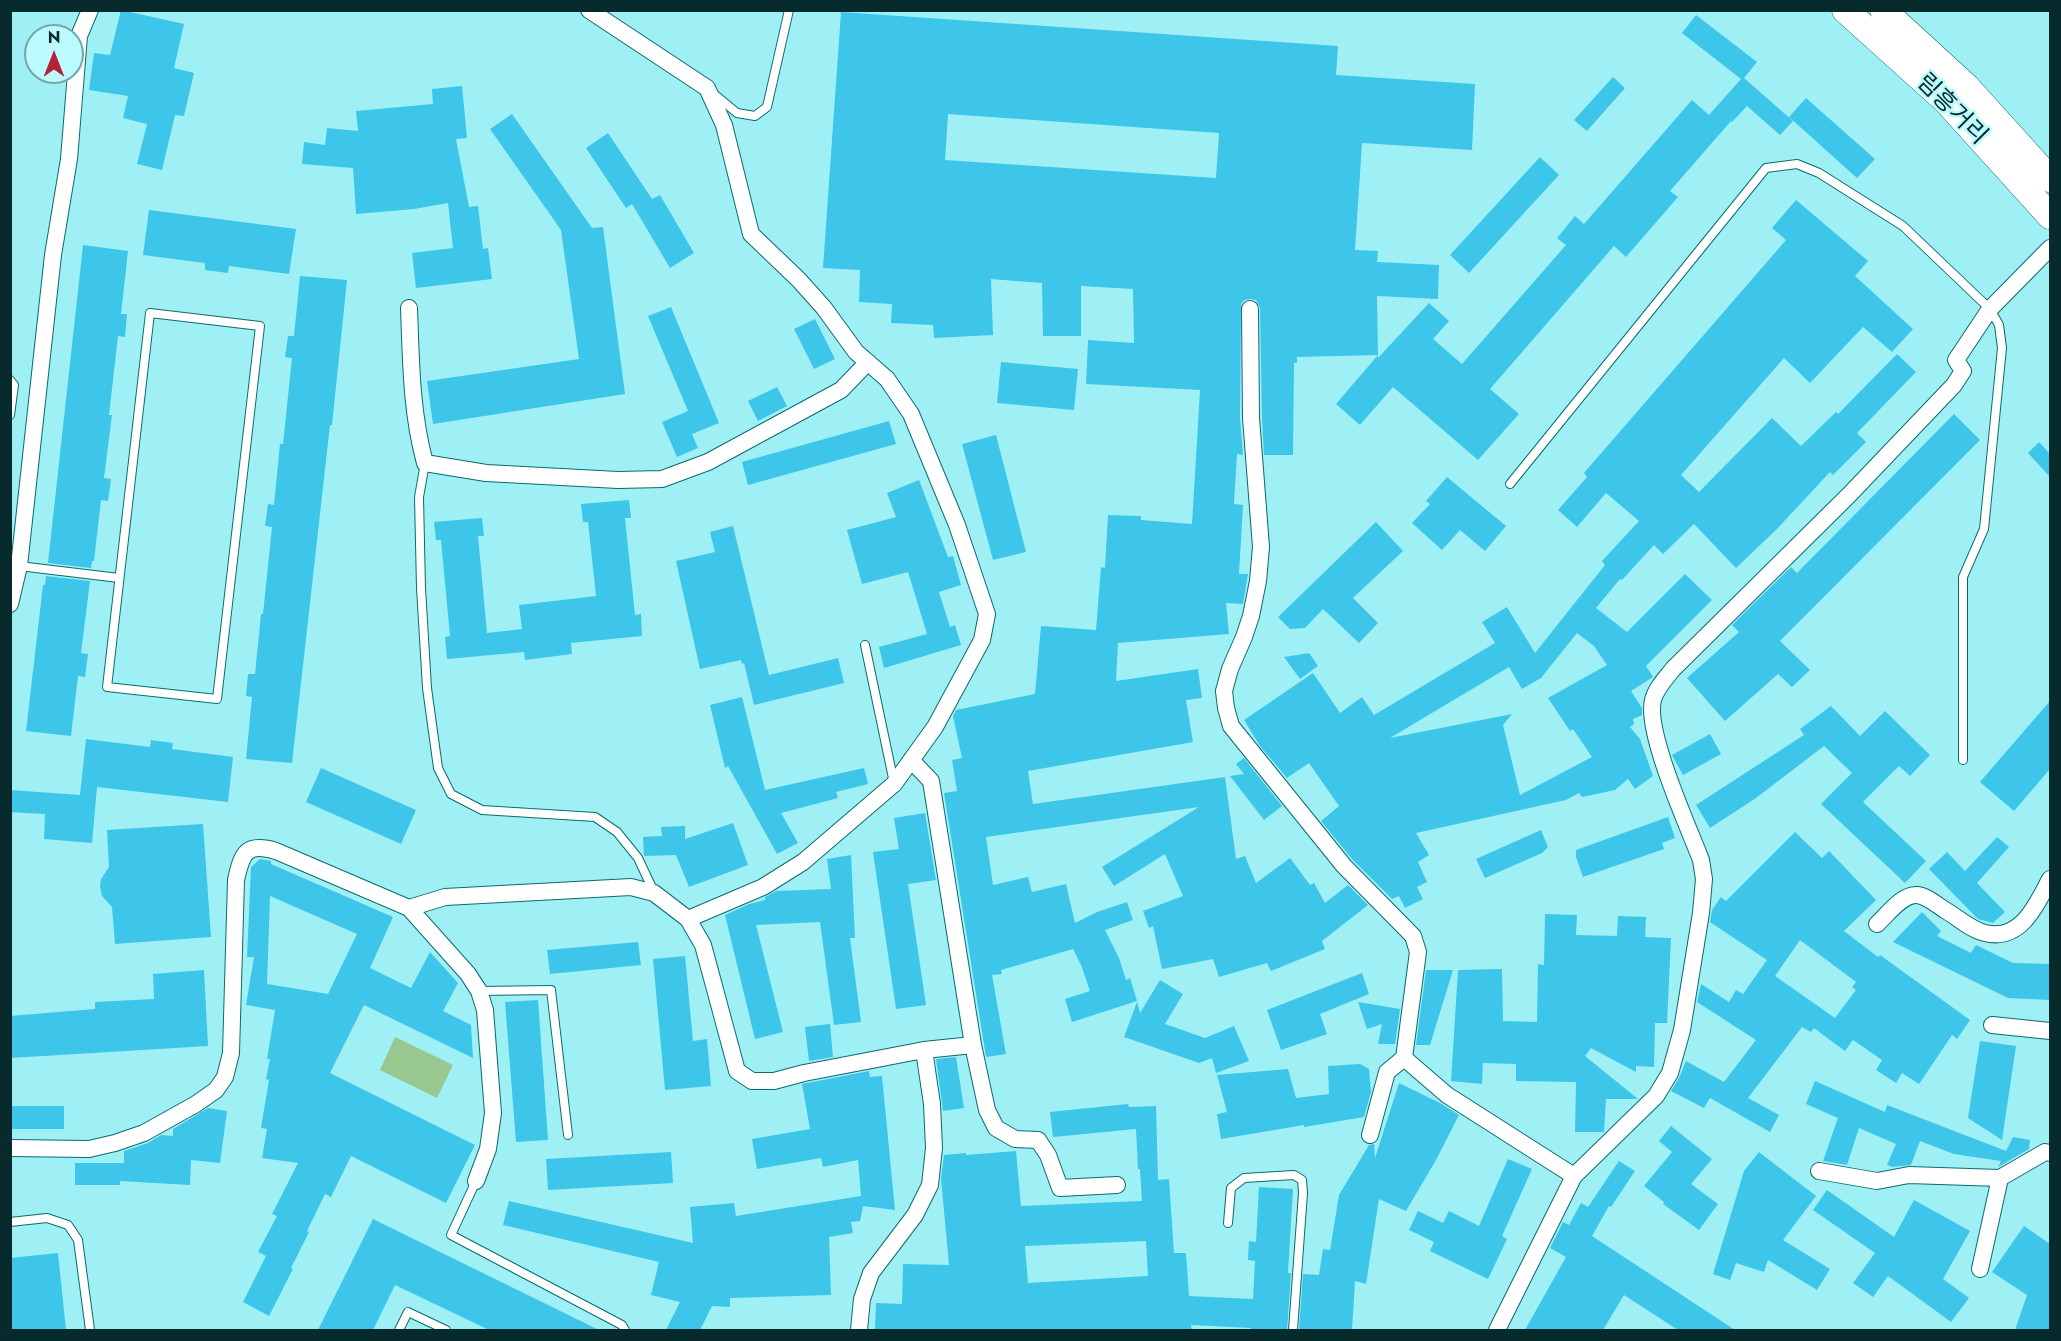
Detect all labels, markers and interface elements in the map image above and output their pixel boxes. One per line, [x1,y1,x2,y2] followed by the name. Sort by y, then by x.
[24,24,84,84] north arrow
[48,26,60,49] text: N
[1910,69,1992,151] street label: 림흥거리

